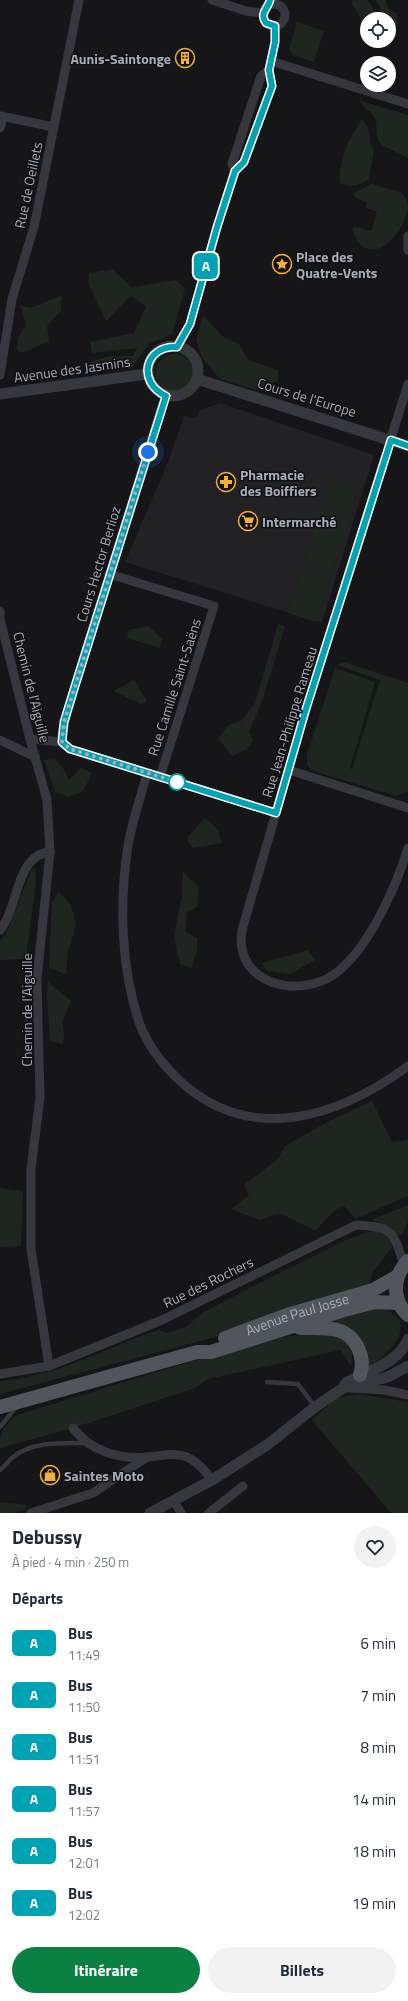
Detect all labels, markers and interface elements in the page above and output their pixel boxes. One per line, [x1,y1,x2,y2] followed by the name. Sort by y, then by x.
[360,12,396,92] map controls
[360,12,396,48] button: locate
[174,47,196,69] building icon: Aunis-Saintonge
[70,48,171,69] place label: Aunis-Saintonge
[360,56,396,92] button: layers
[9,140,47,230] street label: Rue de Oeillets
[296,246,378,283] place label: Place des Quatre-Vents
[193,253,219,279] line badge: A
[271,253,293,275] place icon: Place des Quatre-Vents
[202,255,210,276] text: A
[12,350,132,388] street label: Avenue des Jasmins
[255,372,359,422] street label: Cours de l'Europe
[138,442,158,462] your location
[240,464,317,501] place label: Pharmacie des Boiffiers
[215,471,237,493] pharmacy icon: Pharmacie des Boiffiers
[70,504,126,624] street label: Cours Hector Berlioz
[237,510,259,532] supermarket icon: Intermarché
[262,511,336,532] place label: Intermarché
[142,616,206,758] street label: Rue Camille Saint-Saëns
[8,629,56,745] street label: Chemin de l'Aiguille
[256,644,322,800] street label: Rue Jean-Philippe Rameau
[168,773,186,791] unlabelled marker
[16,953,37,1067] street label: Chemin de l'Aiguille
[159,1251,257,1313] street label: Rue des Rochers
[242,1287,351,1340] street label: Avenue Paul Josse
[39,1464,61,1486] shop icon: Saintes Moto
[64,1465,144,1486] place label: Saintes Moto
[12,1522,82,1551] text: Debussy
[354,1526,396,1568] button: heart
[12,1552,129,1572] text: À pied · 4 min · 250 m
[12,1587,63,1610] text: Départs
[68,1622,93,1645] text: Bus
[30,1632,38,1653] text: A
[360,1632,396,1655] text: 6 min
[68,1645,100,1665] text: 11:49
[68,1674,93,1697] text: Bus
[30,1684,38,1705] text: A
[360,1684,396,1707] text: 7 min
[68,1697,100,1717] text: 11:50
[68,1726,93,1749] text: Bus
[30,1736,38,1757] text: A
[360,1736,396,1759] text: 8 min
[68,1749,100,1769] text: 11:51
[68,1778,93,1801] text: Bus
[30,1788,38,1809] text: A
[352,1788,396,1811] text: 14 min
[68,1801,100,1821] text: 11:57
[68,1830,93,1853] text: Bus
[30,1840,38,1861] text: A
[352,1840,396,1863] text: 18 min
[68,1853,100,1873] text: 12:01
[68,1882,93,1905] text: Bus
[30,1892,38,1913] text: A
[352,1892,396,1915] text: 19 min
[68,1905,100,1925] text: 12:02
[12,1947,200,1993] button: Itinéraire
[208,1947,396,1993] button: Billets

